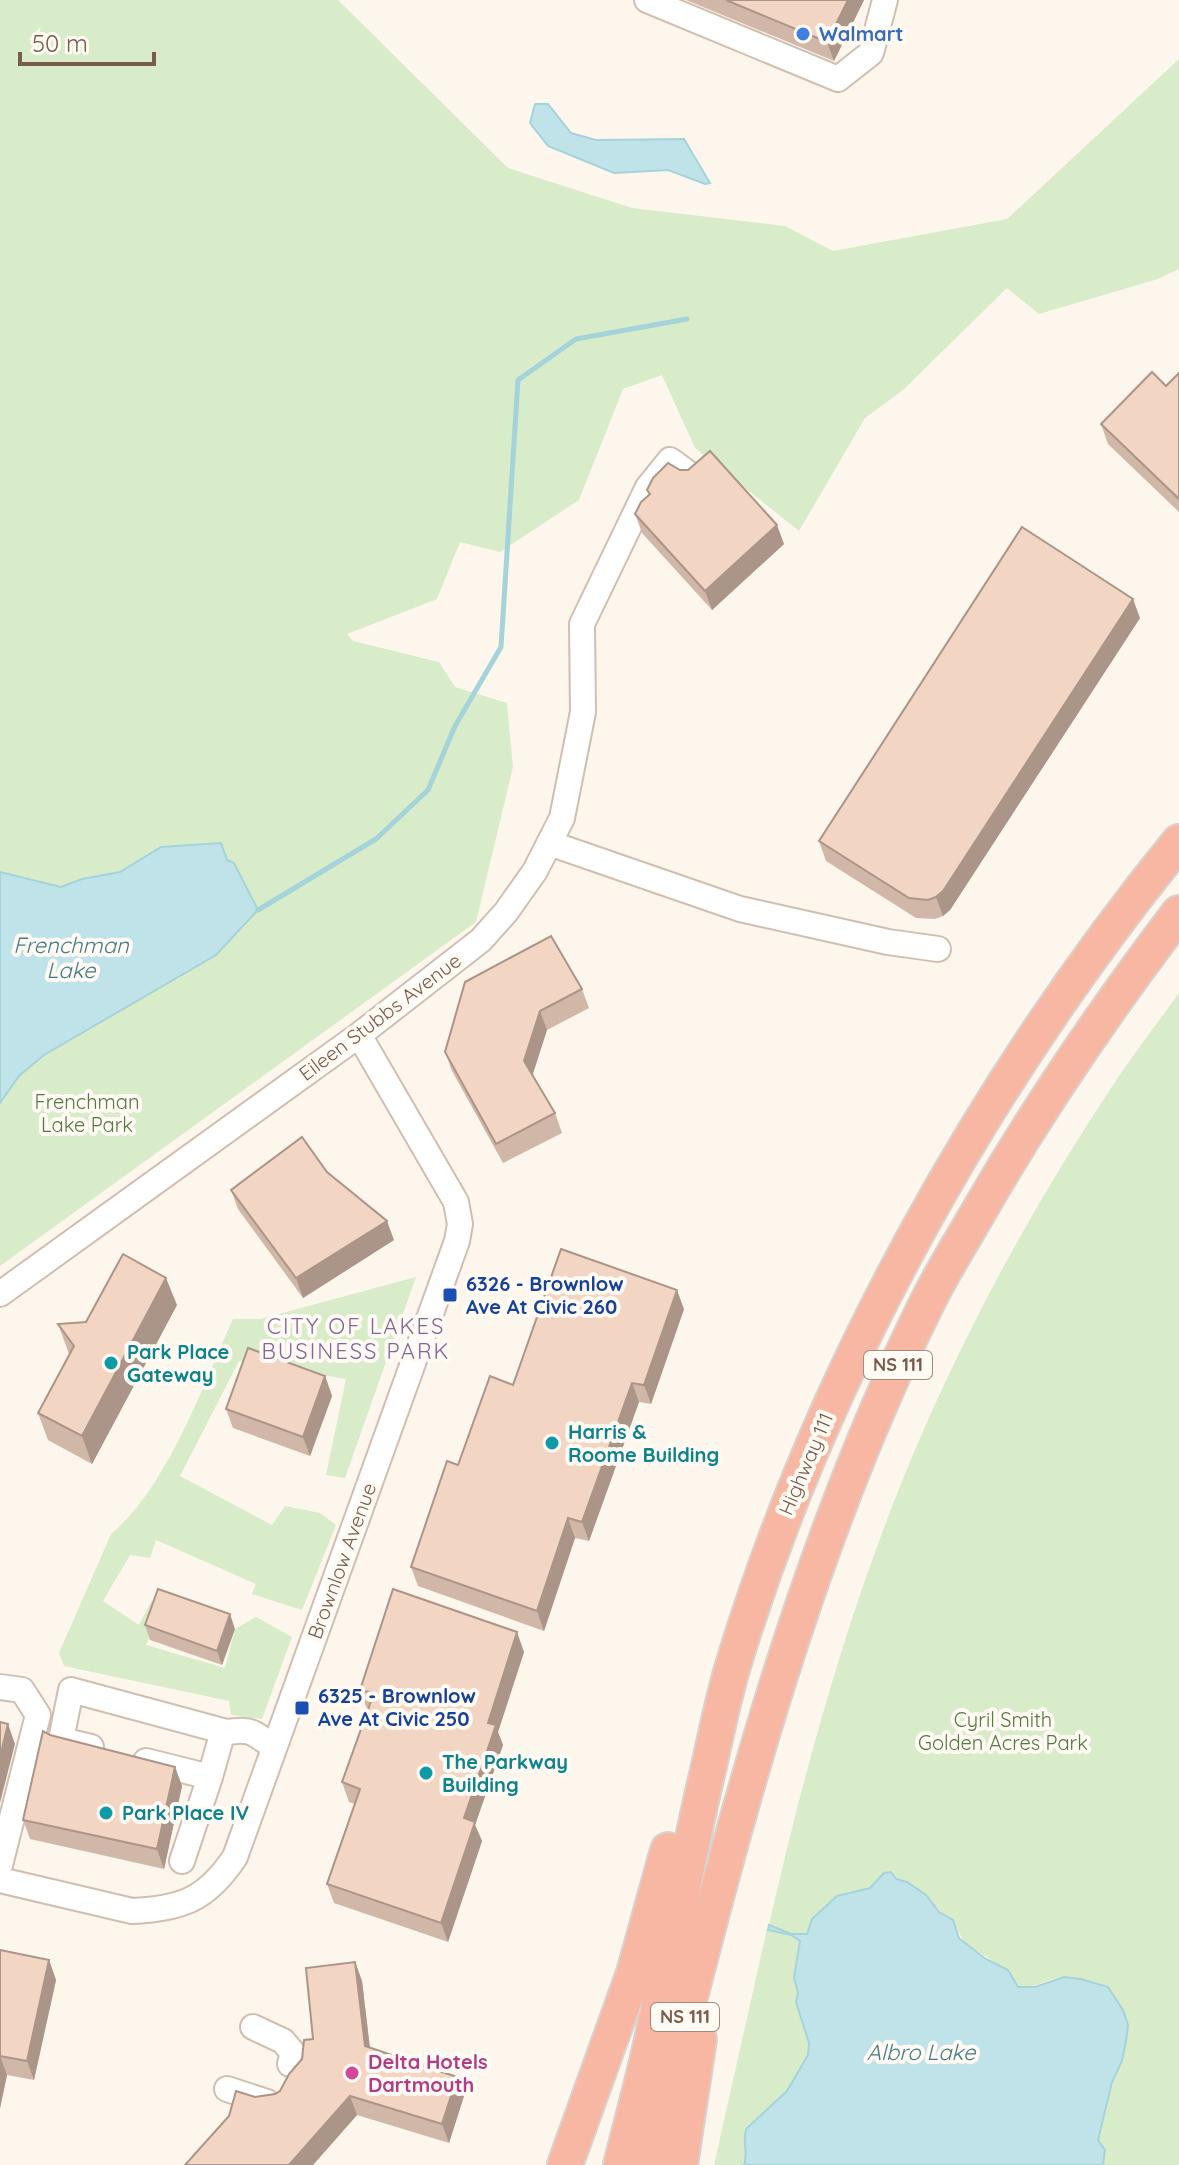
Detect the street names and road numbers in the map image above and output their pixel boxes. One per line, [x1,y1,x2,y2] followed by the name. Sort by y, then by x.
[294,947,466,1086] street label: Eileen Stubbs Avenue
[864,1351,932,1379] road number: NS 111
[773,1409,838,1519] street label: Highway 111
[302,1479,381,1642] street label: Brownlow Avenue
[651,2003,719,2031] road number: NS 111

